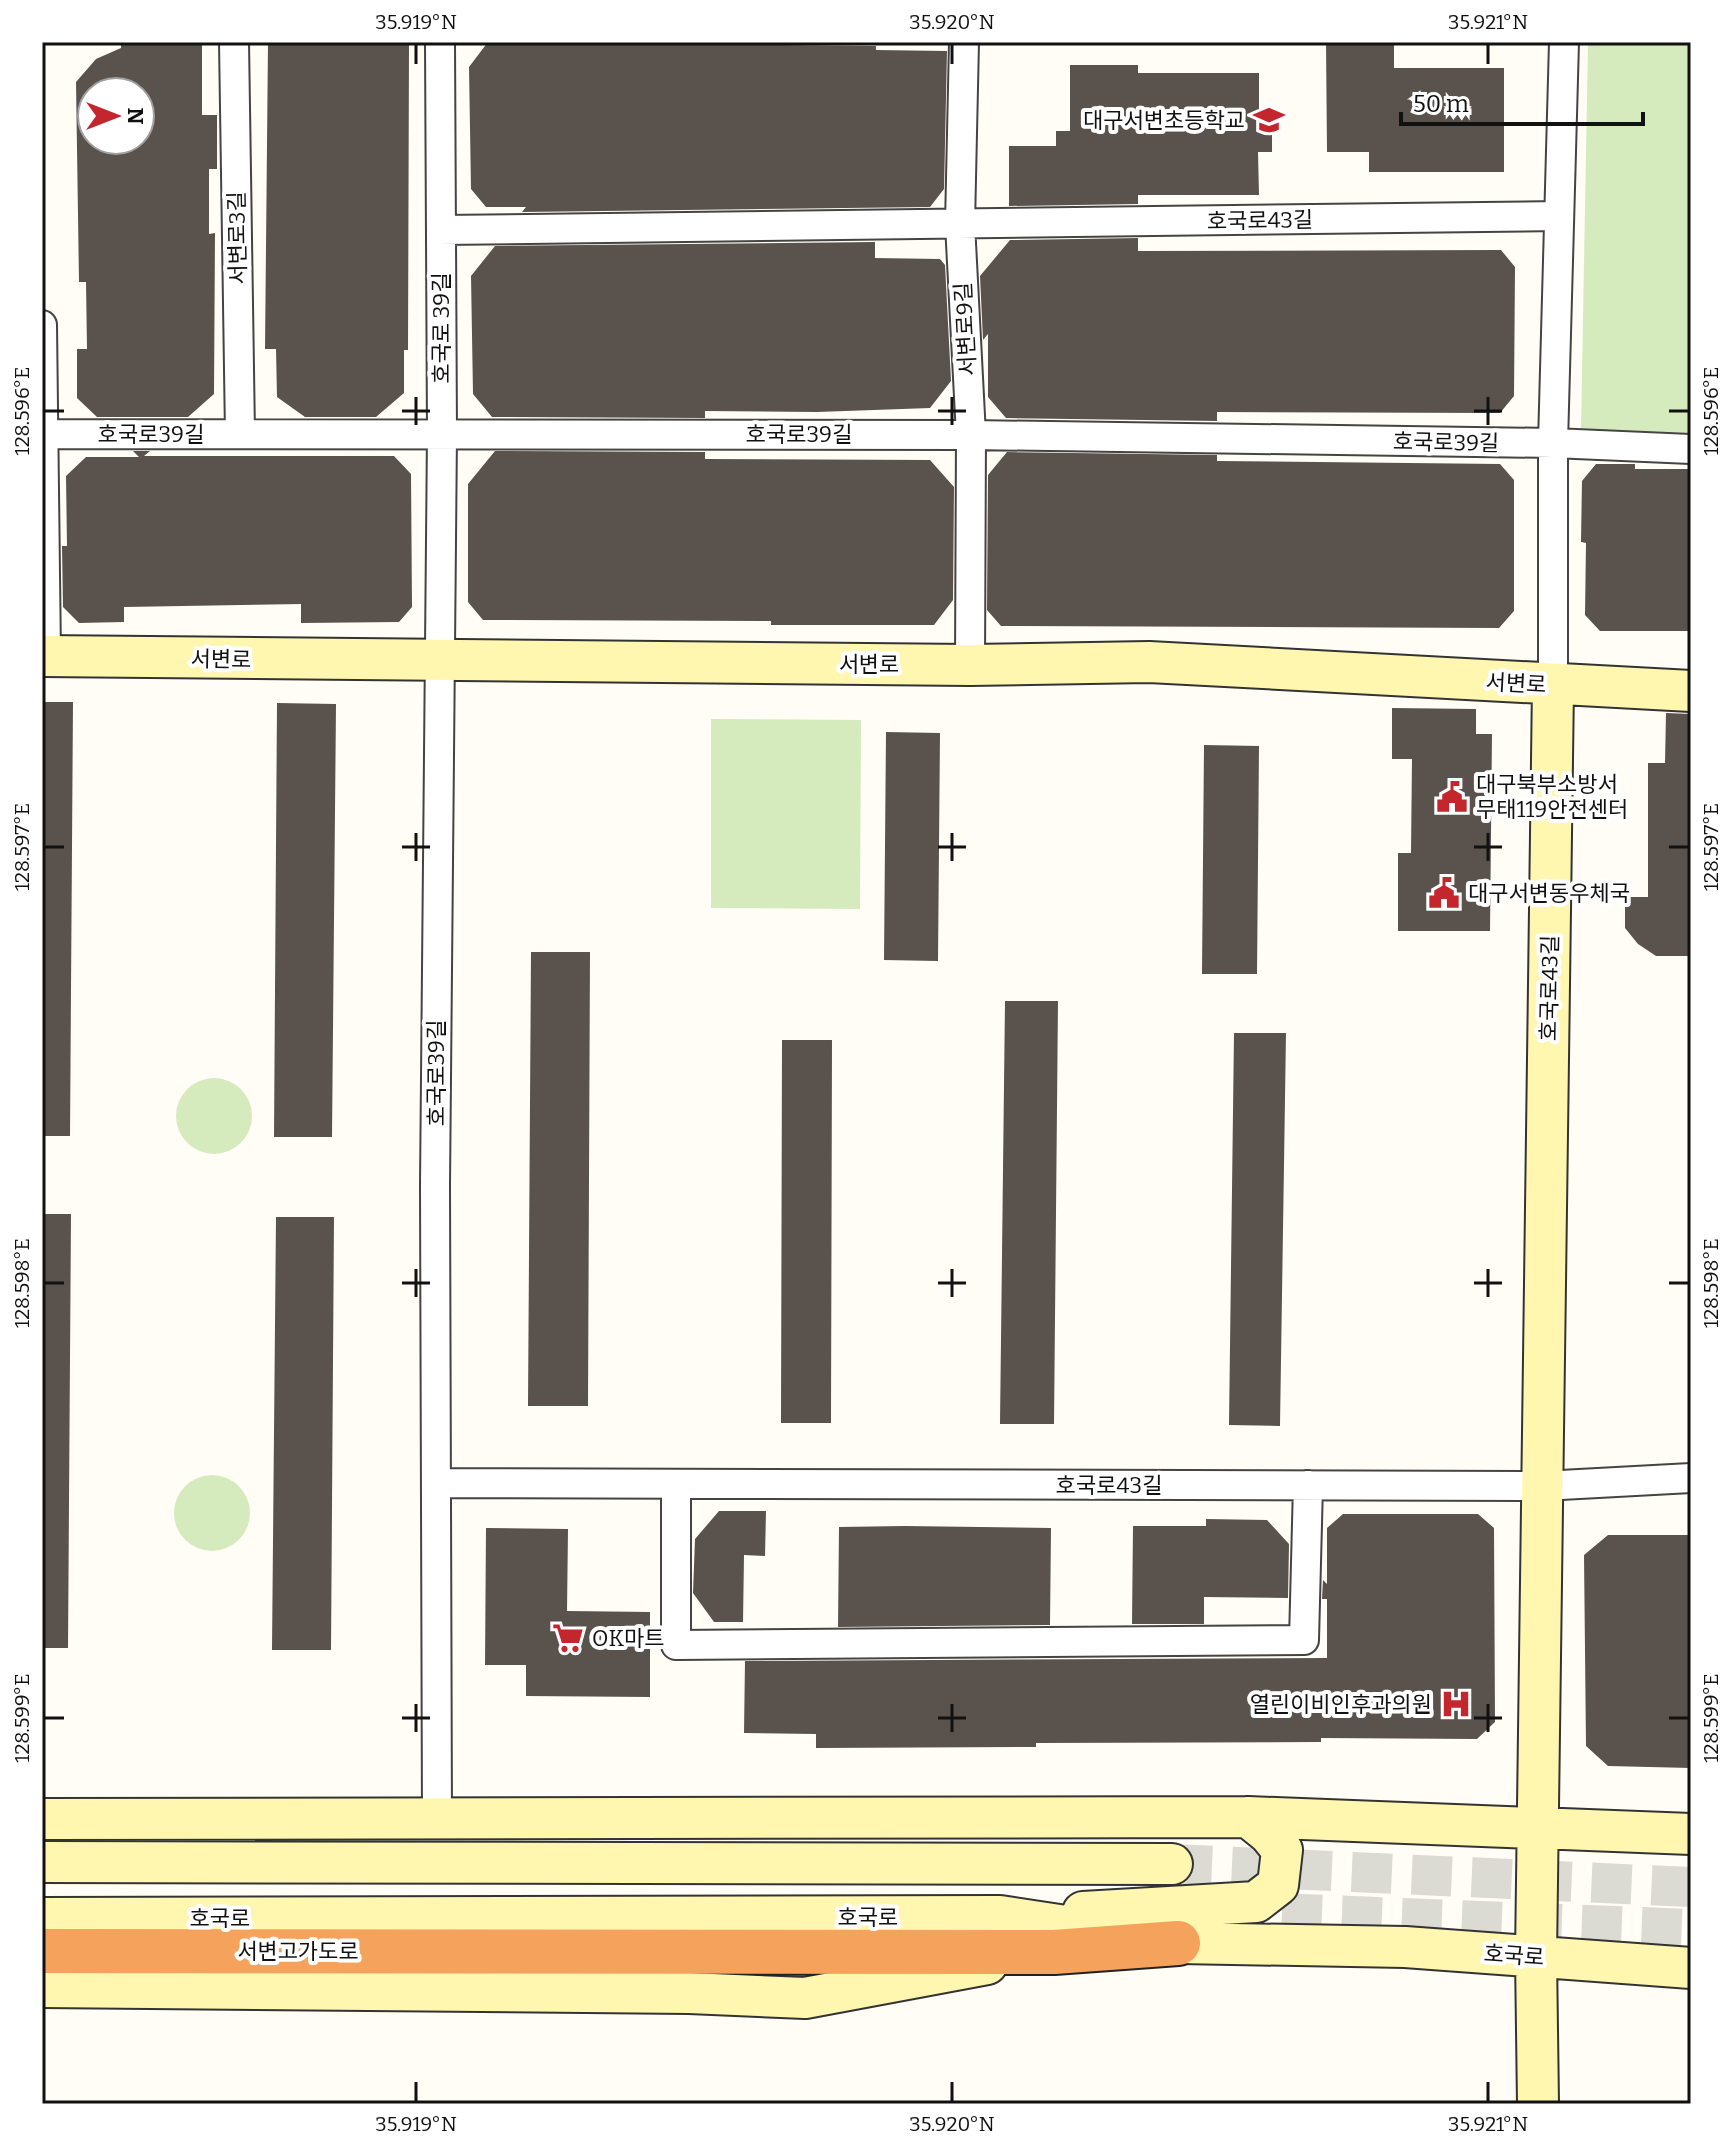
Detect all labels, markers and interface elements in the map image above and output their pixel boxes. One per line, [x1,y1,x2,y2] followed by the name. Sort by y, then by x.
[375,10,457,34] text: 35.919°N
[909,10,995,34] text: 35.920°N
[1448,10,1528,34] text: 35.921°N
[76,76,156,156] north arrow
[1401,76,1643,126] scale bar
[1413,90,1469,118] text: 50 m
[1252,103,1286,137] school or university icon: 대구서변초등학교
[1083,107,1245,134] place label: 대구서변초등학교
[122,108,149,125] text: N
[223,191,252,285] street label: 서변로3길
[1207,206,1313,235] street label: 호국로43길
[428,273,455,383] street label: 호국로 39길
[950,281,981,377] street label: 서변로9길
[10,367,34,455] text: 128.596°E
[1699,367,1723,455] text: 128.596°E
[98,421,204,448] street label: 호국로39길
[746,421,852,448] street label: 호국로39길
[1393,428,1499,457] street label: 호국로39길
[190,645,252,674] street label: 서변로
[839,651,899,678] street label: 서변로
[1485,668,1547,699] street label: 서변로
[1476,771,1628,823] place label: 대구북부소방서 무태119안전센터
[1435,780,1469,814] public building icon: 대구북부소방서 무태119안전센터
[10,803,34,891] text: 128.597°E
[1699,803,1723,891] text: 128.597°E
[1427,876,1461,910] public building icon: 대구서변동우체국
[1468,880,1630,907] place label: 대구서변동우체국
[1535,935,1564,1041] street label: 호국로43길
[423,1020,450,1126] street label: 호국로39길
[10,1238,34,1328] text: 128.598°E
[1699,1238,1723,1328] text: 128.598°E
[1056,1472,1162,1499] street label: 호국로43길
[551,1621,585,1655] supermarket icon: OK마트
[592,1625,664,1652] place label: OK마트
[10,1673,34,1763] text: 128.599°E
[1699,1673,1723,1763] text: 128.599°E
[1439,1687,1473,1721] hospital icon: 열린이비인후과의원
[1250,1691,1432,1718] place label: 열린이비인후과의원
[838,1904,898,1931] street label: 호국로
[190,1905,250,1932] street label: 호국로
[237,1938,359,1965] street label: 서변고가도로
[1483,1940,1545,1971] street label: 호국로
[375,2112,457,2136] text: 35.919°N
[909,2112,995,2136] text: 35.920°N
[1448,2112,1528,2136] text: 35.921°N

